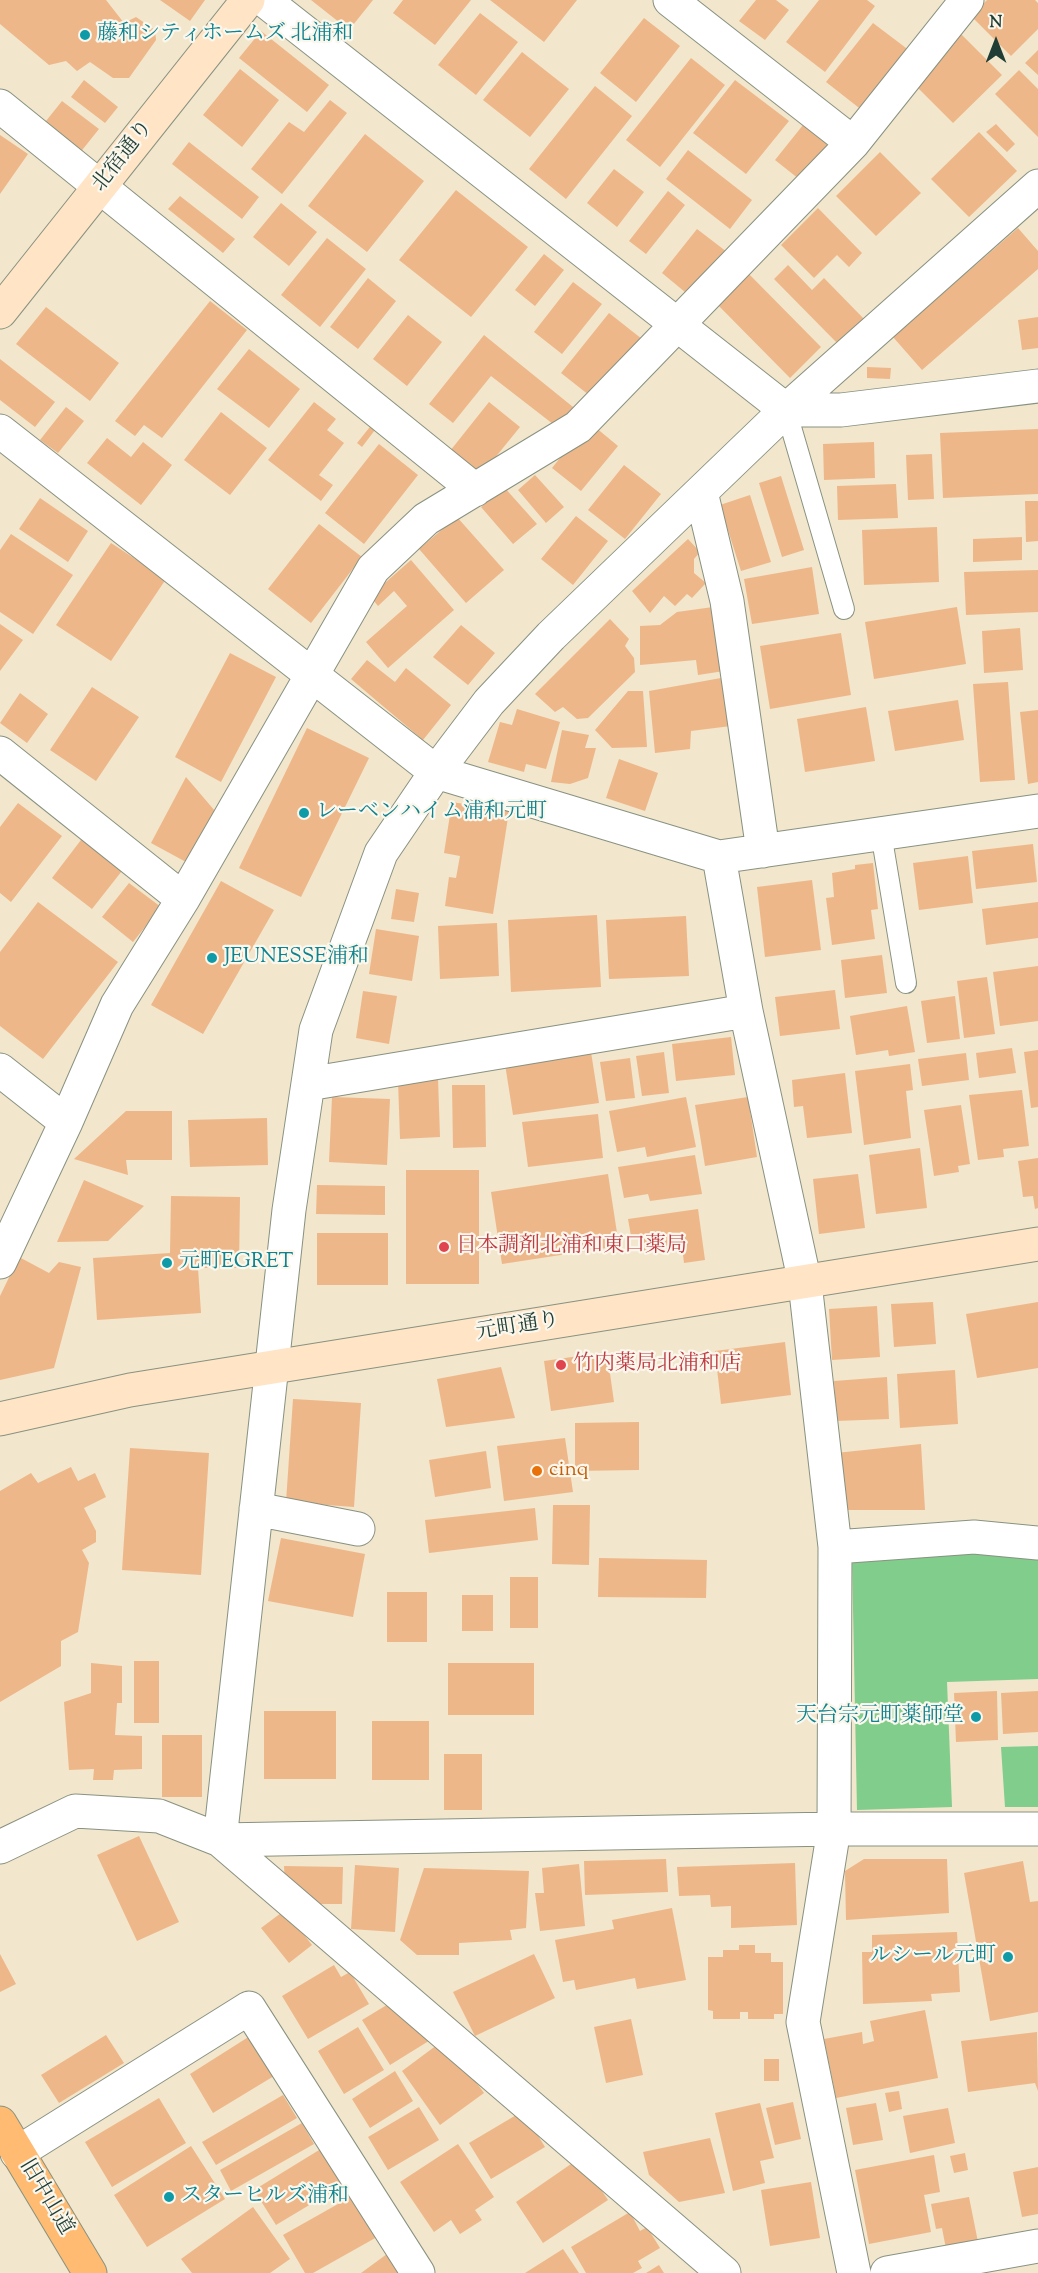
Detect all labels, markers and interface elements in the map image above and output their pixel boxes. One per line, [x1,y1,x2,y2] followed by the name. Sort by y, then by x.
[966,12,1026,72] north arrow
[990,12,1002,35] text: N
[97,22,353,48] place label: 藤和シティホームズ 北浦和
[78,28,92,42] marker: 藤和シティホームズ 北浦和
[88,116,160,198] street label: 北宿通り
[316,800,547,826] place label: レーベンハイム浦和元町
[297,806,311,820] marker: レーベンハイム浦和元町
[224,945,369,971] place label: JEUNESSE浦和
[205,951,219,965] marker: JEUNESSE浦和
[456,1234,687,1260] place label: 日本調剤北浦和東口薬局
[437,1240,451,1254] marker: 日本調剤北浦和東口薬局
[179,1250,293,1276] place label: 元町EGRET
[160,1256,174,1270] marker: 元町EGRET
[475,1309,561,1347] street label: 元町通り
[573,1352,741,1378] place label: 竹内薬局北浦和店
[554,1358,568,1372] marker: 竹内薬局北浦和店
[549,1458,588,1484] place label: cinq
[530,1464,544,1478] marker: cinq
[796,1704,964,1730] place label: 天台宗元町薬師堂
[969,1710,983,1724] marker: 天台宗元町薬師堂
[870,1944,996,1970] place label: ルシール元町
[1001,1950,1015,1964] marker: ルシール元町
[13,2156,77,2240] street label: 旧中山道
[181,2184,349,2210] place label: スターヒルズ浦和
[162,2190,176,2204] marker: スターヒルズ浦和

